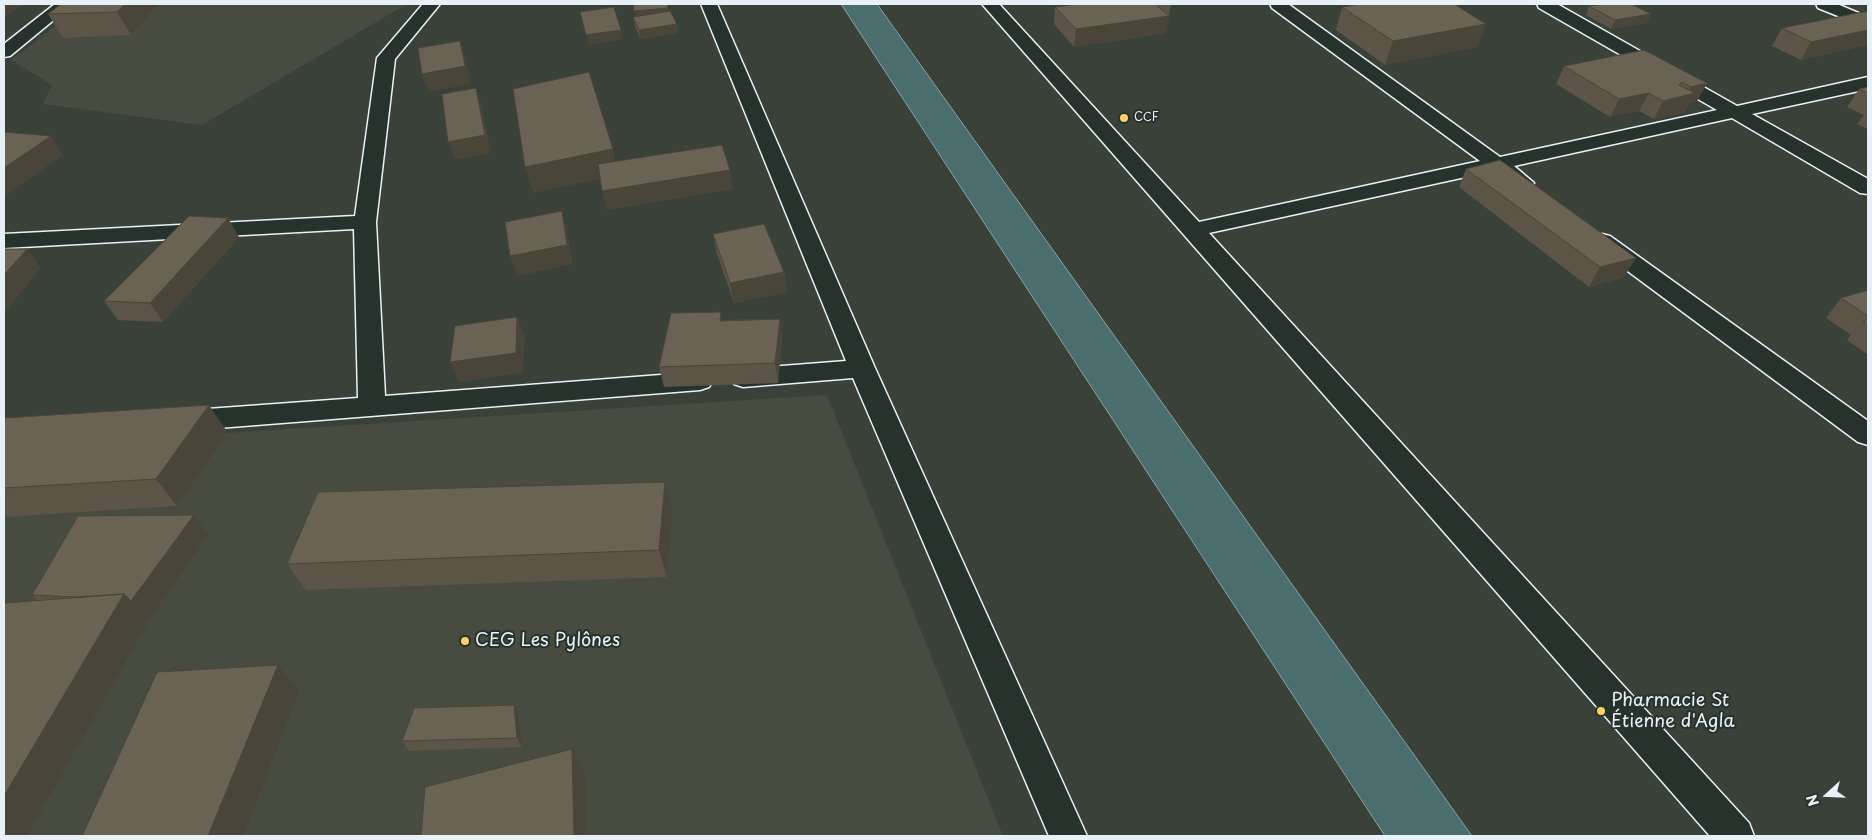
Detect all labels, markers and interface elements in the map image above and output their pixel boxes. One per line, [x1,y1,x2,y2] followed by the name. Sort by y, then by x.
[1134,111,1159,125] place label: CCF
[1118,112,1130,124] marker: CCF
[475,630,620,652] place label: CEG Les Pylônes
[459,635,471,647] marker: CEG Les Pylônes
[1611,690,1735,732] place label: Pharmacie St Étienne d'Agla
[1595,705,1607,717] marker: Pharmacie St Étienne d'Agla
[1802,770,1852,820] north arrow
[1801,791,1824,809] text: N

